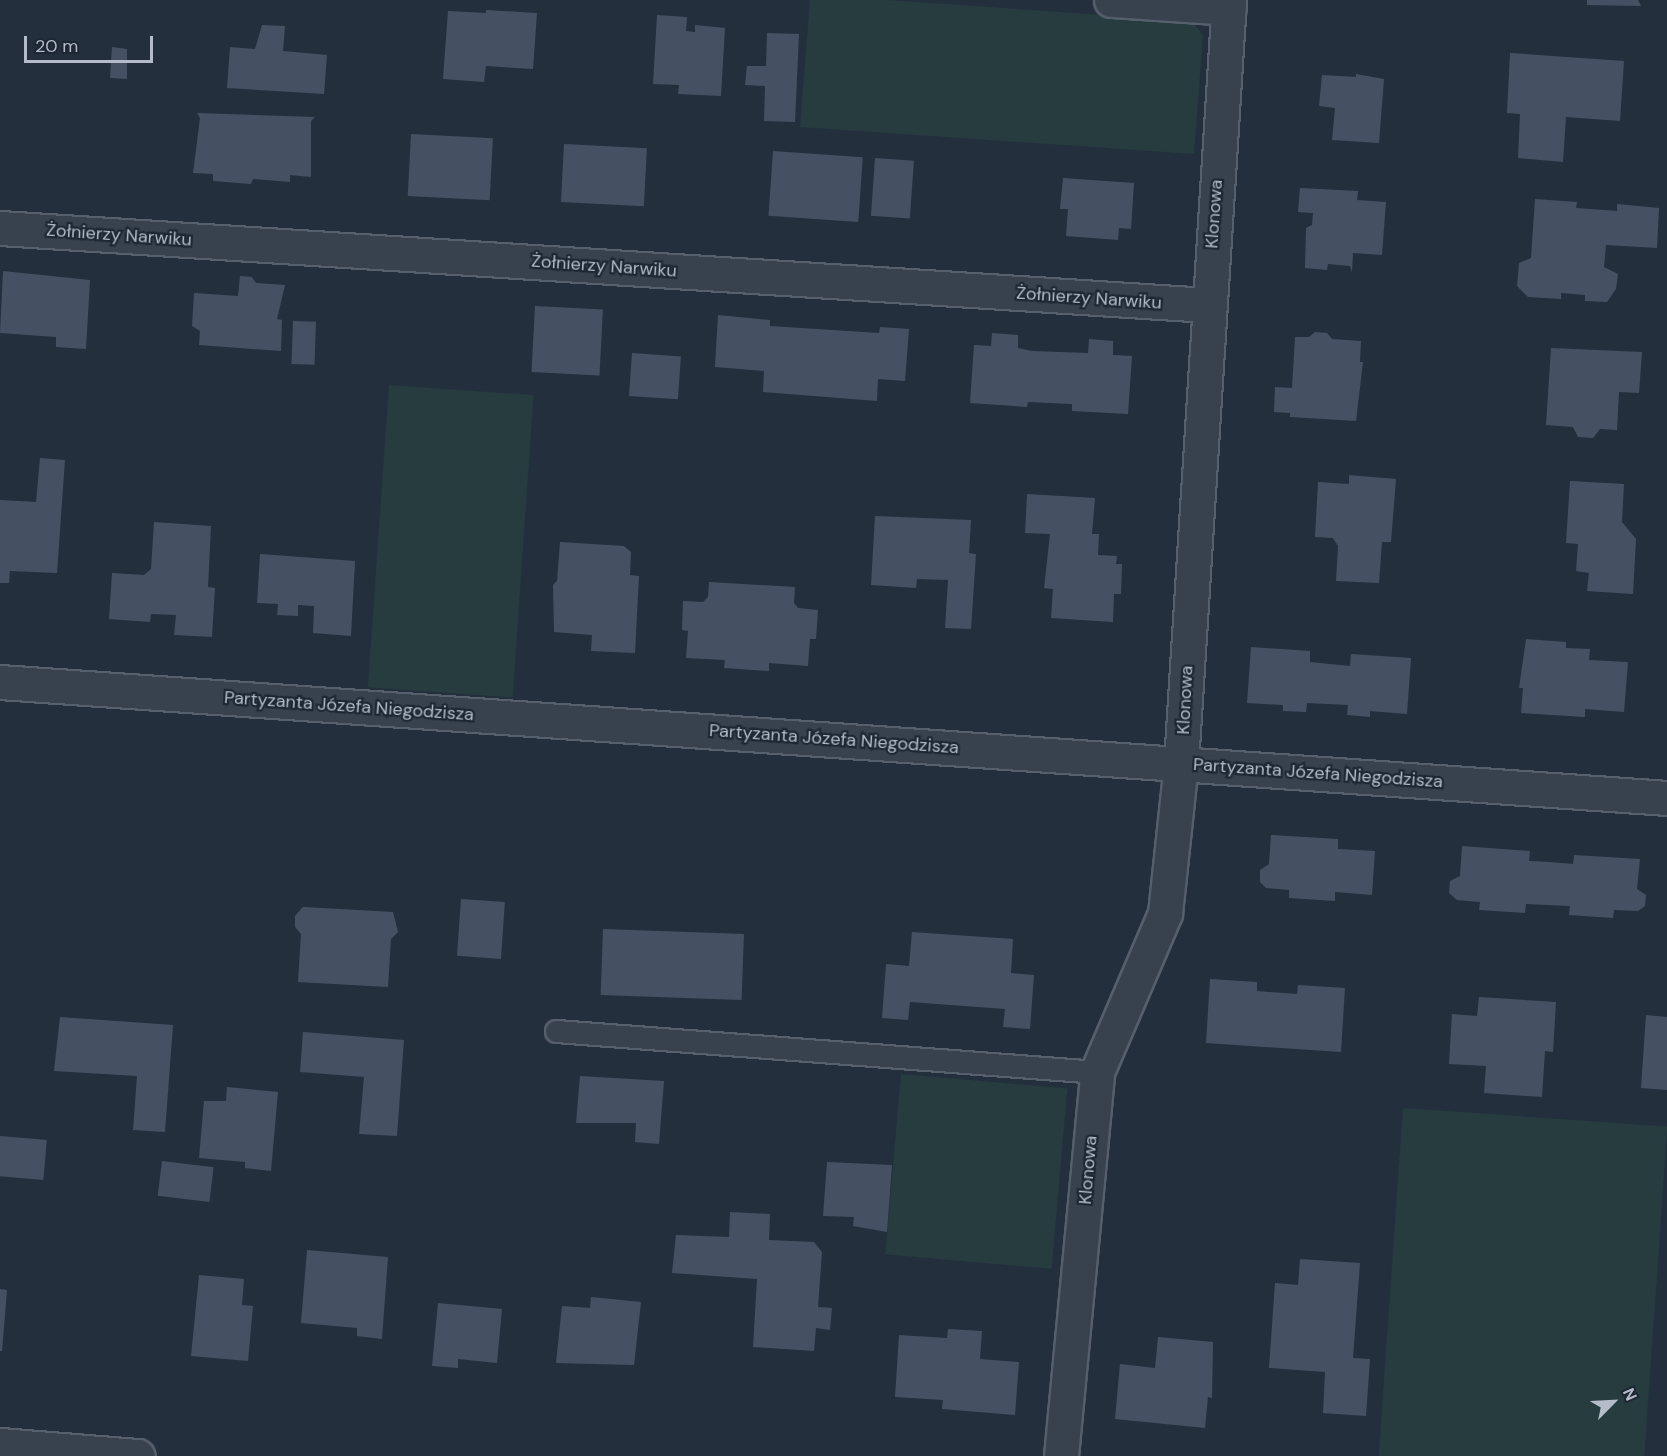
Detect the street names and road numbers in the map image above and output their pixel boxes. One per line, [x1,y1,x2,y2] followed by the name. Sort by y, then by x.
[1201,179,1227,249] street label: Klonowa
[46,219,192,251] street label: Żołnierzy Narwiku
[531,250,677,282] street label: Żołnierzy Narwiku
[1016,282,1162,314] street label: Żołnierzy Narwiku
[1172,665,1198,735] street label: Klonowa
[223,686,475,726] street label: Partyzanta Józefa Niegodzisza
[708,719,960,759] street label: Partyzanta Józefa Niegodzisza
[1192,753,1444,793] street label: Partyzanta Józefa Niegodzisza
[1074,1135,1102,1205] street label: Klonowa

